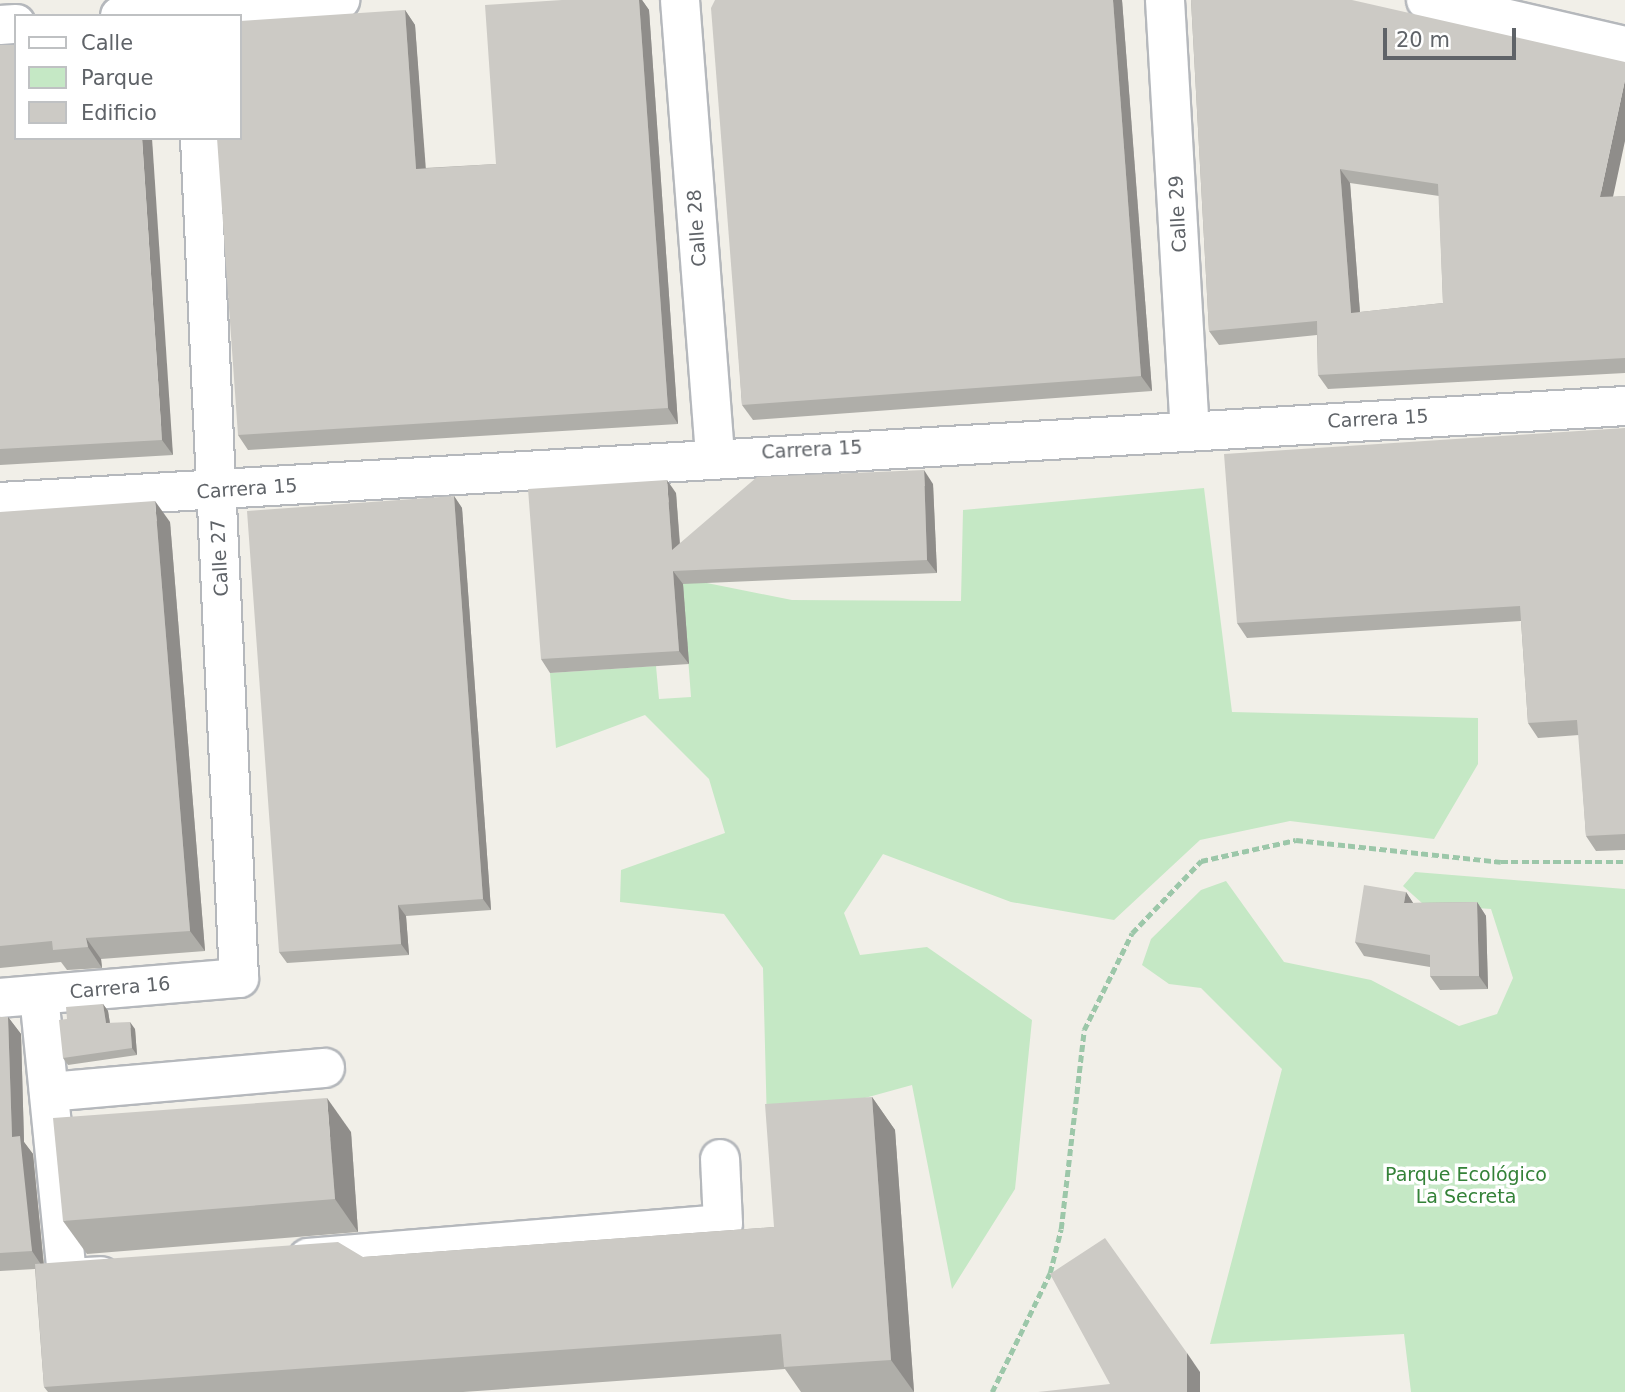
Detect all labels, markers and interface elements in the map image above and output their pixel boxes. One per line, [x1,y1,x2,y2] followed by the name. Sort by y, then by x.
[14,14,242,140] legend
[1387,14,1520,58] scale bar
[1396,28,1450,52] text: 20 m
[81,31,133,55] text: Calle
[81,66,153,90] text: Parque
[81,101,157,125] text: Edificio
[1165,175,1191,253] street label: Calle 29
[683,189,711,267] street label: Calle 28
[1327,405,1429,433] street label: Carrera 15
[761,436,863,464] street label: Carrera 15
[196,474,298,504] street label: Carrera 15
[207,519,233,597] street label: Calle 27
[69,972,171,1004] street label: Carrera 16
[1385,1164,1547,1208] park label: Parque Ecológico La Secreta

